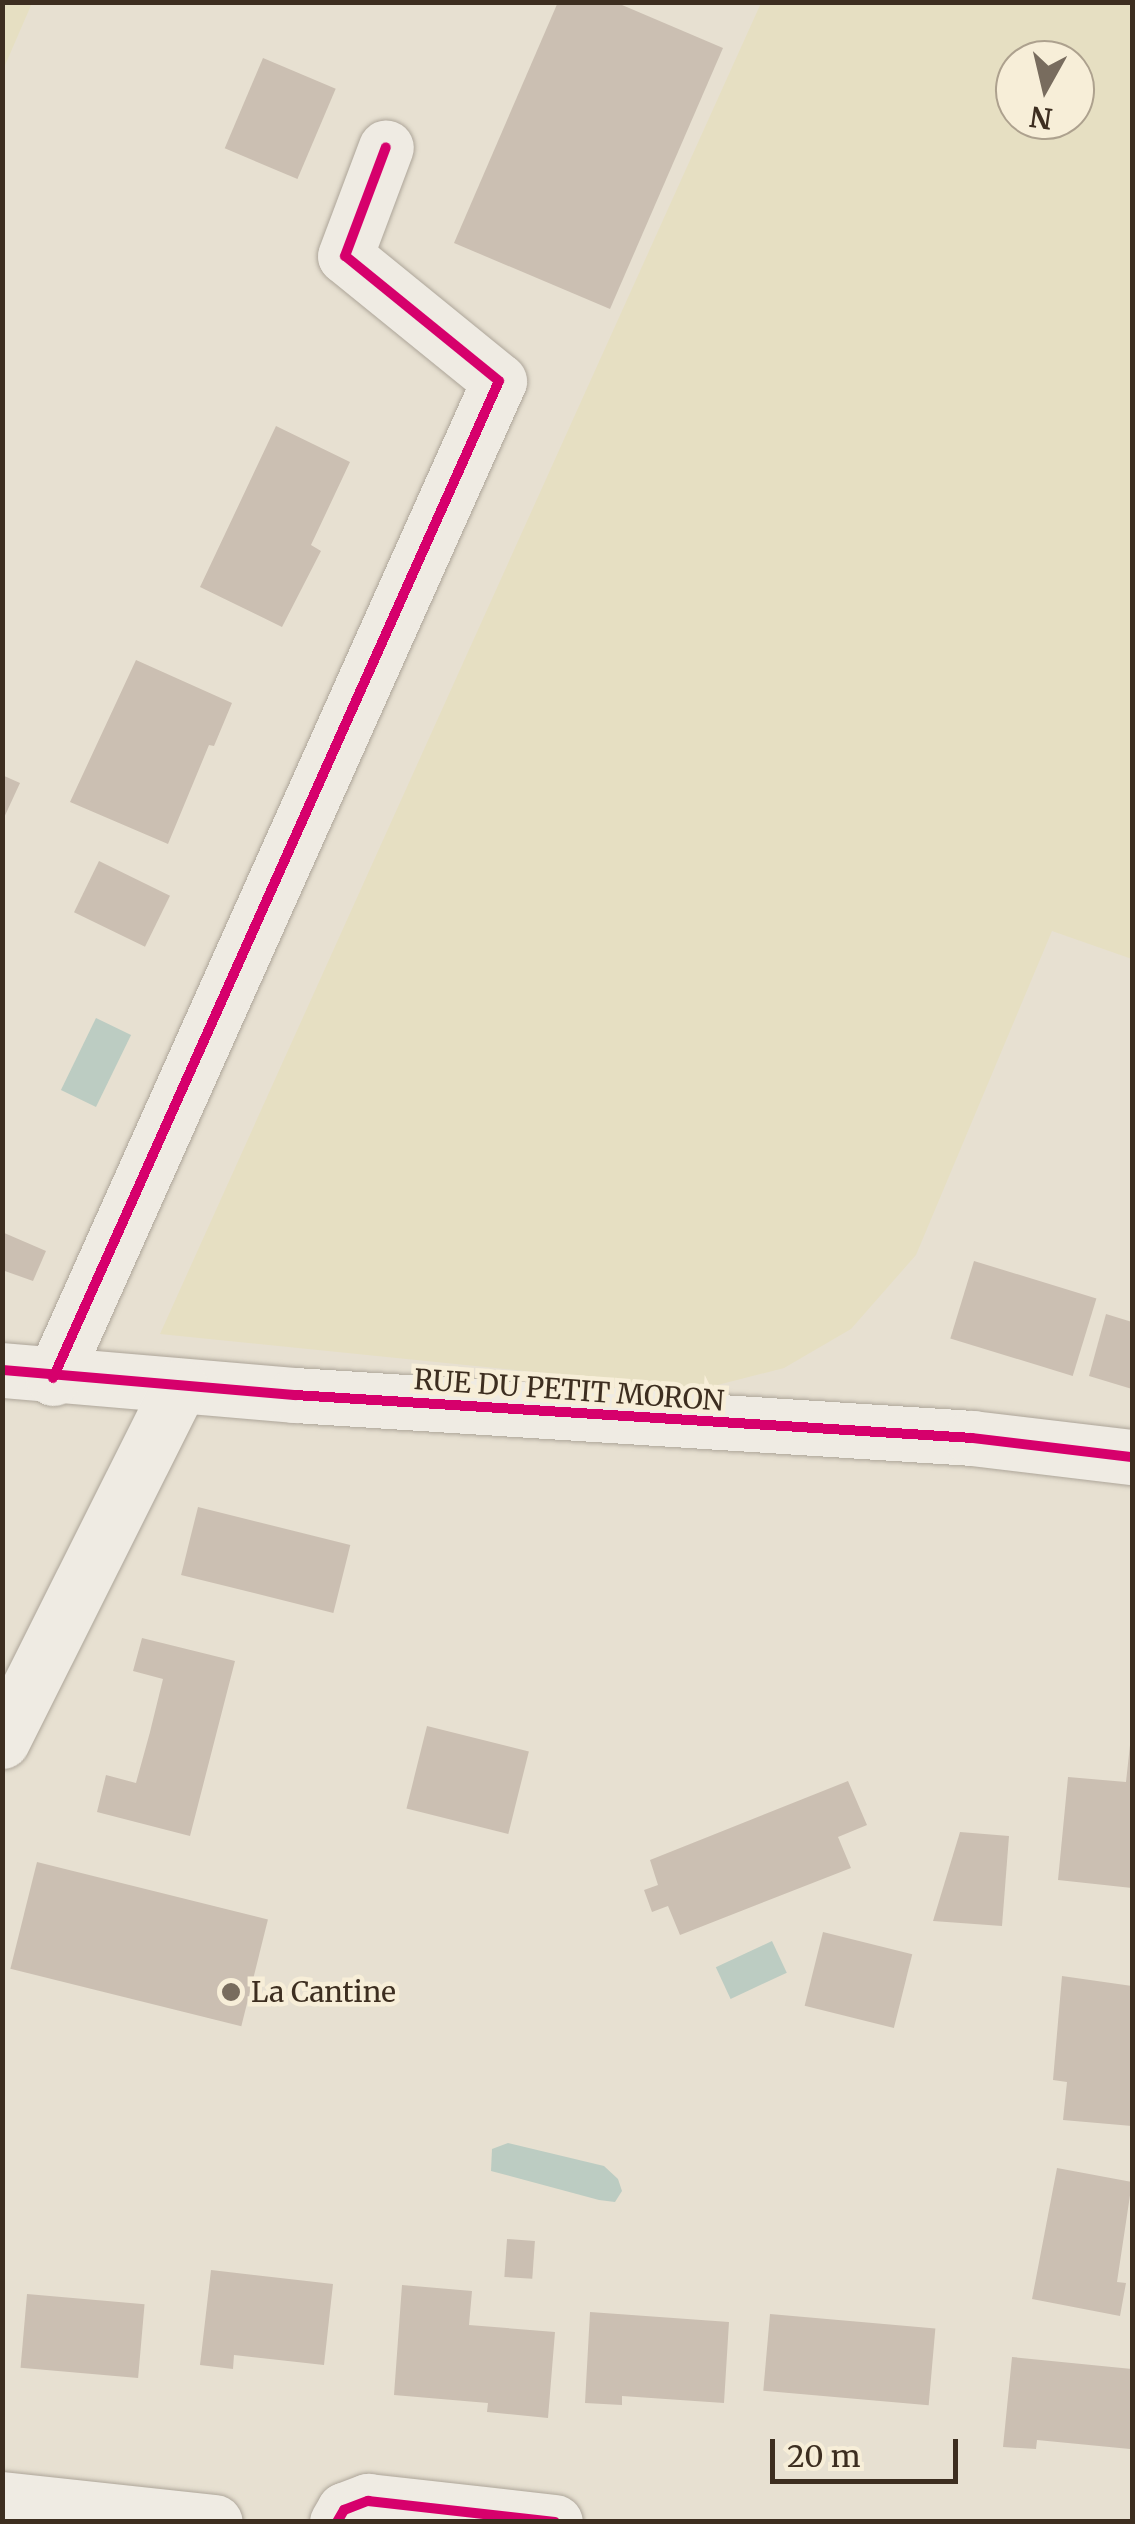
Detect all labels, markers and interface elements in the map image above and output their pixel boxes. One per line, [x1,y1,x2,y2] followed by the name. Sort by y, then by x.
[995,40,1095,140] north arrow
[1028,98,1055,137] text: N
[413,1362,725,1418] street label: RUE DU PETIT MORON
[251,1975,396,2009] place label: La Cantine
[220,1981,242,2003] marker: La Cantine
[775,2419,962,2481] scale bar
[787,2437,860,2475] text: 20 m

